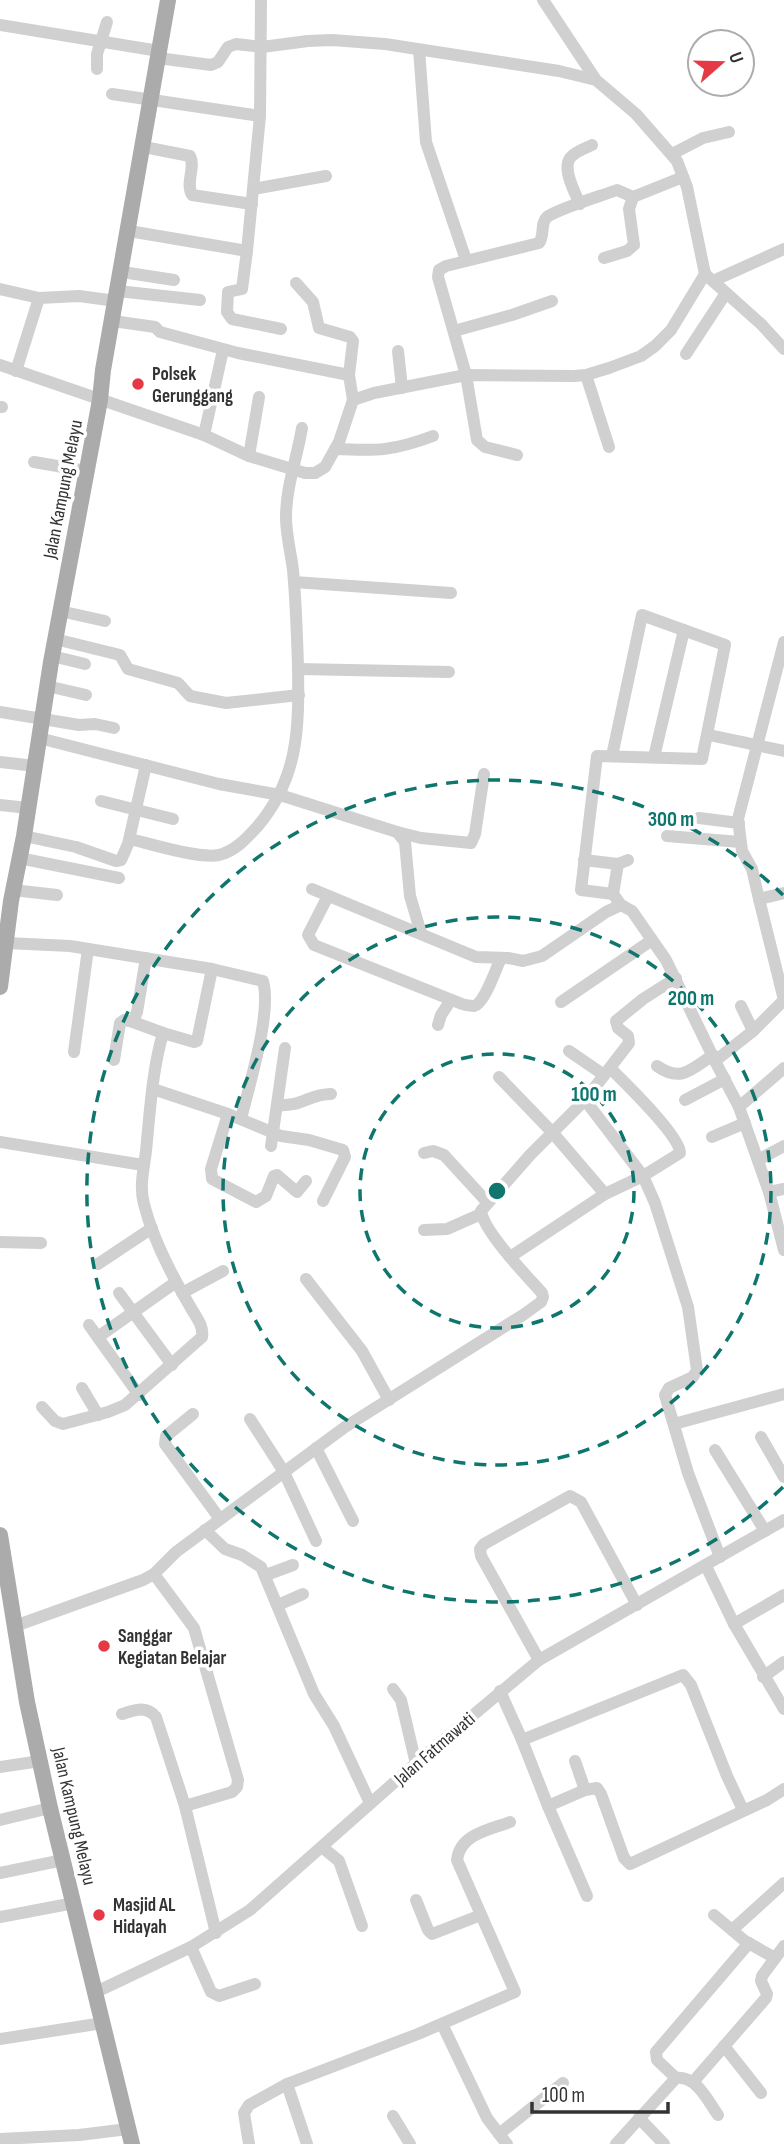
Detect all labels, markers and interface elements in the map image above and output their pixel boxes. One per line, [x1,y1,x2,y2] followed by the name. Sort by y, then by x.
[686,28,756,98] north arrow
[723,49,748,66] text: U
[152,363,233,408] place label: Polsek Gerunggang
[130,376,146,392] marker: Polsek Gerunggang
[39,418,88,562] street label: Jalan Kampung Melayu
[648,807,694,832] text: 300 m
[668,986,714,1011] text: 200 m
[571,1082,617,1107] text: 100 m
[485,1179,509,1203] centre of rings
[118,1625,227,1670] place label: Sanggar Kegiatan Belajar
[96,1638,112,1654] marker: Sanggar Kegiatan Belajar
[389,1708,480,1791] street label: Jalan Fatmawati
[46,1744,101,1887] street label: Jalan Kampung Melayu
[113,1894,176,1939] place label: Masjid AL Hidayah
[91,1907,107,1923] marker: Masjid AL Hidayah
[532,2070,668,2114] scale bar
[542,2083,585,2108] text: 100 m

